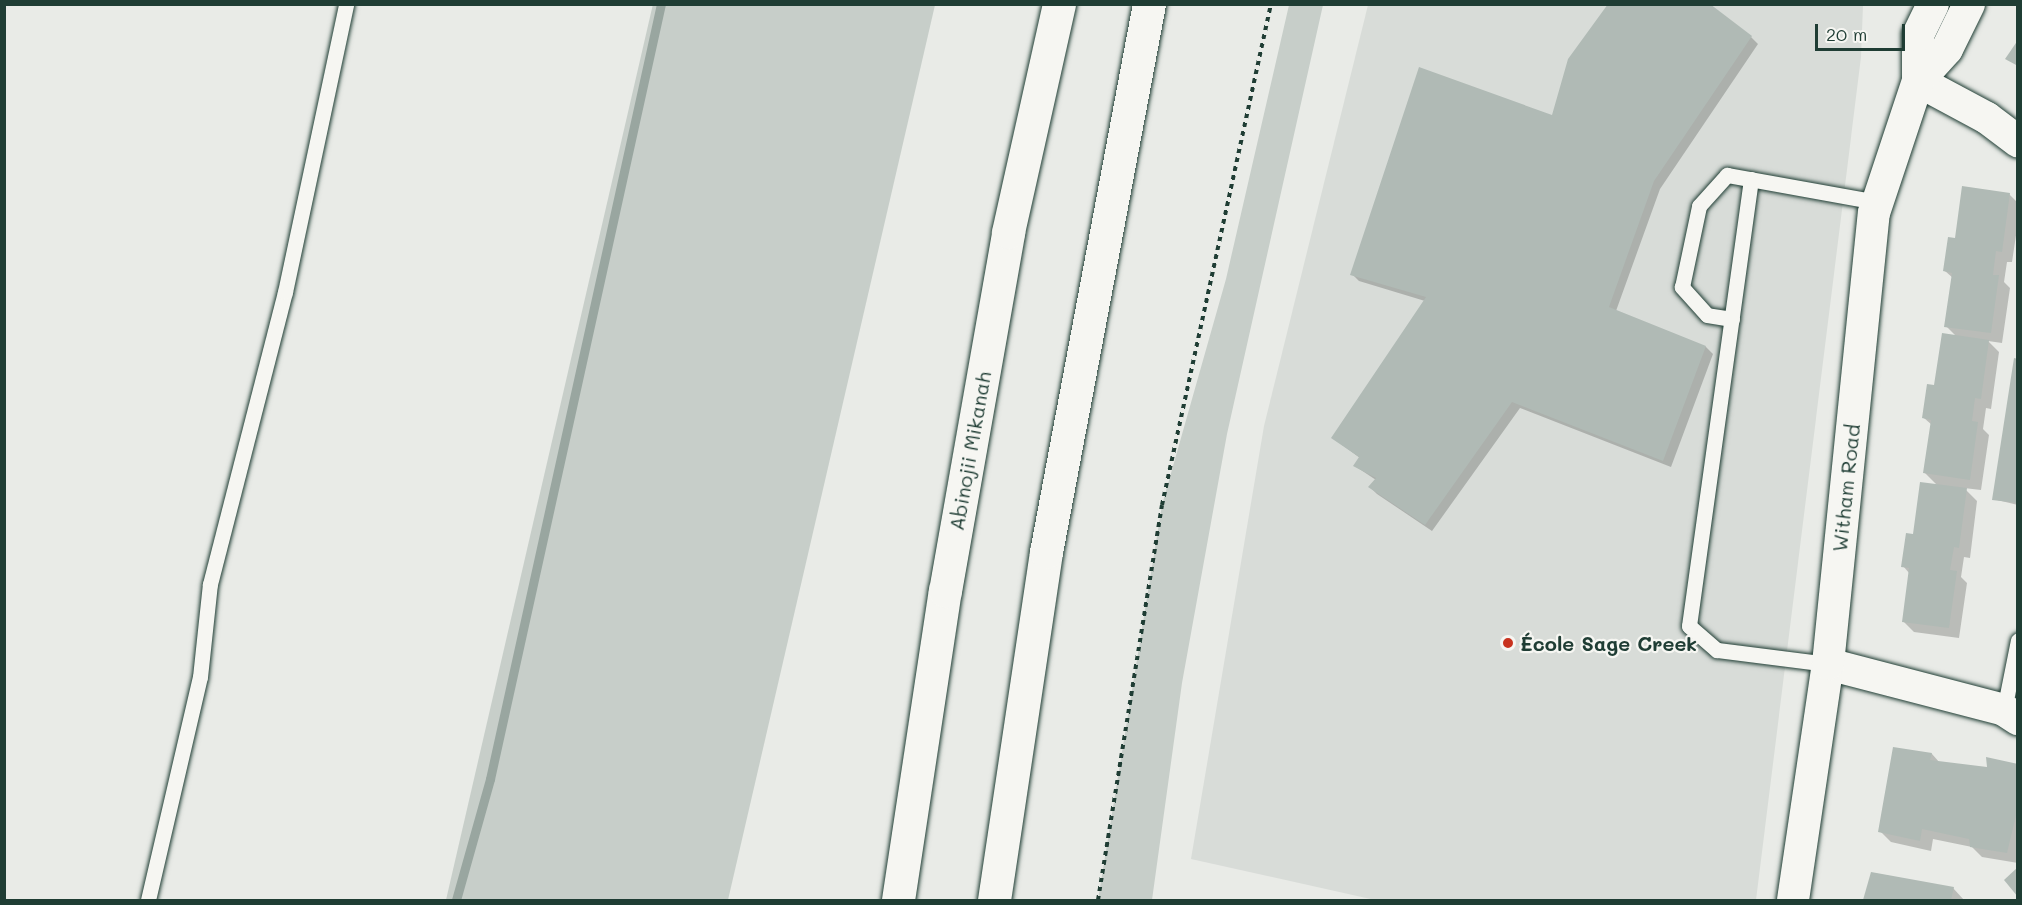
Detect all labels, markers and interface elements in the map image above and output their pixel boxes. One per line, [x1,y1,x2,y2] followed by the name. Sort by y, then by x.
[1818,12,1908,50] scale bar
[1826,22,1867,46] text: 20 m
[944,370,996,532] street label: Abinojii Mikanah
[1827,423,1865,553] street label: Witham Road
[1520,631,1697,655] place label: École Sage Creek
[1501,636,1515,650] marker: École Sage Creek

